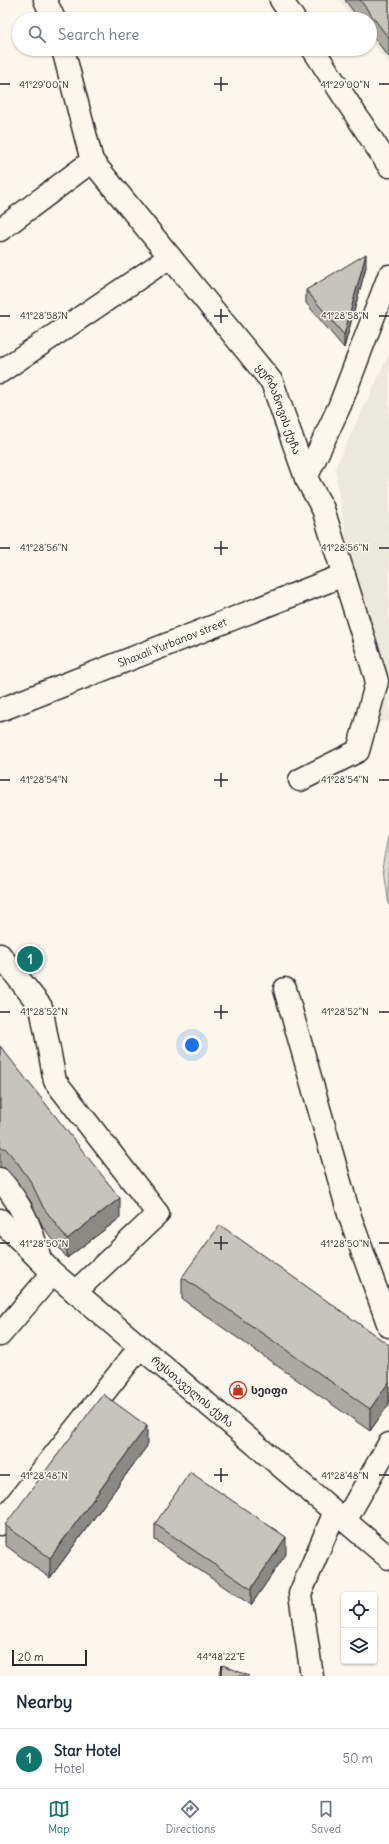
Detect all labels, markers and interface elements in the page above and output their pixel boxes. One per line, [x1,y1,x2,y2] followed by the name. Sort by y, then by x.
[12,12,377,56] search box
[26,23,48,45] icon: search
[58,25,139,44] text: Search here
[19,78,69,91] text: 41°29'00"N
[320,78,370,91] text: 41°29'00"N
[20,309,68,322] text: 41°28'58"N
[321,309,369,322] text: 41°28'58"N
[253,361,304,456] street label: ყურბანოვის ქუჩა
[20,541,68,554] text: 41°28'56"N
[321,541,369,554] text: 41°28'56"N
[116,615,229,670] street label: Shaxali Yurbanov street
[20,773,68,786] text: 41°28'54"N
[321,773,369,786] text: 41°28'54"N
[17,944,43,974] pin: 1
[20,1005,68,1018] text: 41°28'52"N
[321,1005,369,1018] text: 41°28'52"N
[182,1035,202,1055] your location
[20,1237,68,1250] text: 41°28'50"N
[321,1237,369,1250] text: 41°28'50"N
[149,1353,237,1430] street label: რუსთაველის ქუჩა
[228,1380,248,1400] shop icon: სეიფი
[251,1383,288,1397] place label: სეიფი
[20,1469,68,1482] text: 41°28'48"N
[321,1469,369,1482] text: 41°28'48"N
[341,1592,377,1664] map controls
[341,1592,377,1628] button: locate
[341,1628,377,1664] button: layers
[12,1648,87,1667] scale bar
[18,1650,44,1664] text: 20 m
[197,1650,245,1663] text: 44°48'22"E
[16,1691,72,1713] text: Nearby
[54,1741,121,1760] text: Star Hotel
[26,1750,32,1767] text: 1
[342,1750,373,1767] text: 50 m
[54,1760,85,1777] text: Hotel
[48,1798,70,1836] tab: Map
[166,1798,215,1836] tab: Directions
[311,1798,341,1836] tab: Saved

